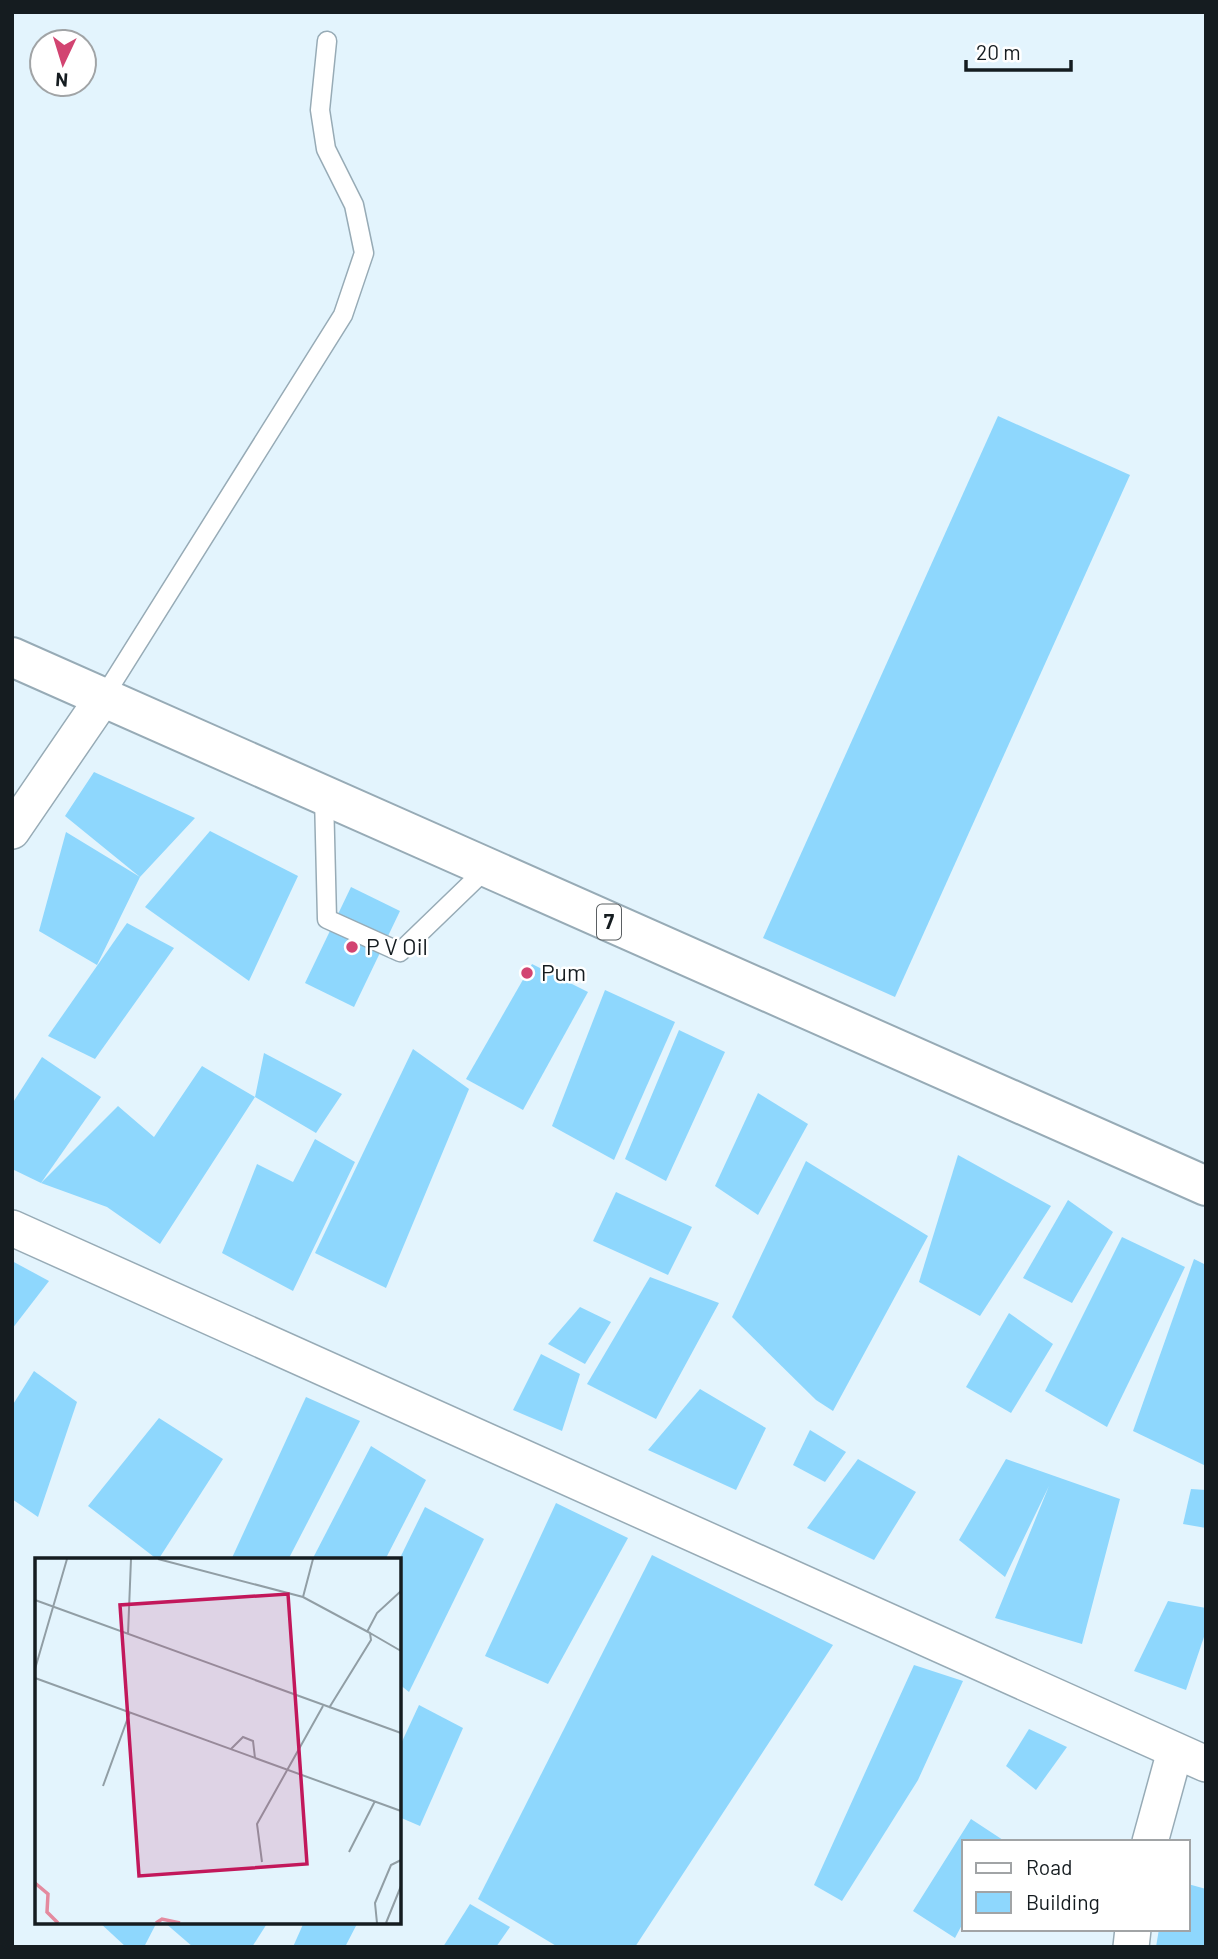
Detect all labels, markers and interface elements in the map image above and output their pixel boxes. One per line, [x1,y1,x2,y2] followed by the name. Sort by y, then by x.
[28,28,98,98] north arrow
[966,28,1071,72] scale bar
[976,39,1021,64] text: 20 m
[55,69,69,92] text: N
[597,904,621,940] road number: 7
[366,932,428,960] place label: P V Oil
[344,939,360,955] marker: P V Oil
[541,958,586,986] place label: Pum
[519,965,535,981] marker: Pum
[35,1558,401,1924] inset map
[962,1840,1190,1931] legend
[1026,1854,1072,1879] text: Road
[1026,1889,1100,1914] text: Building

